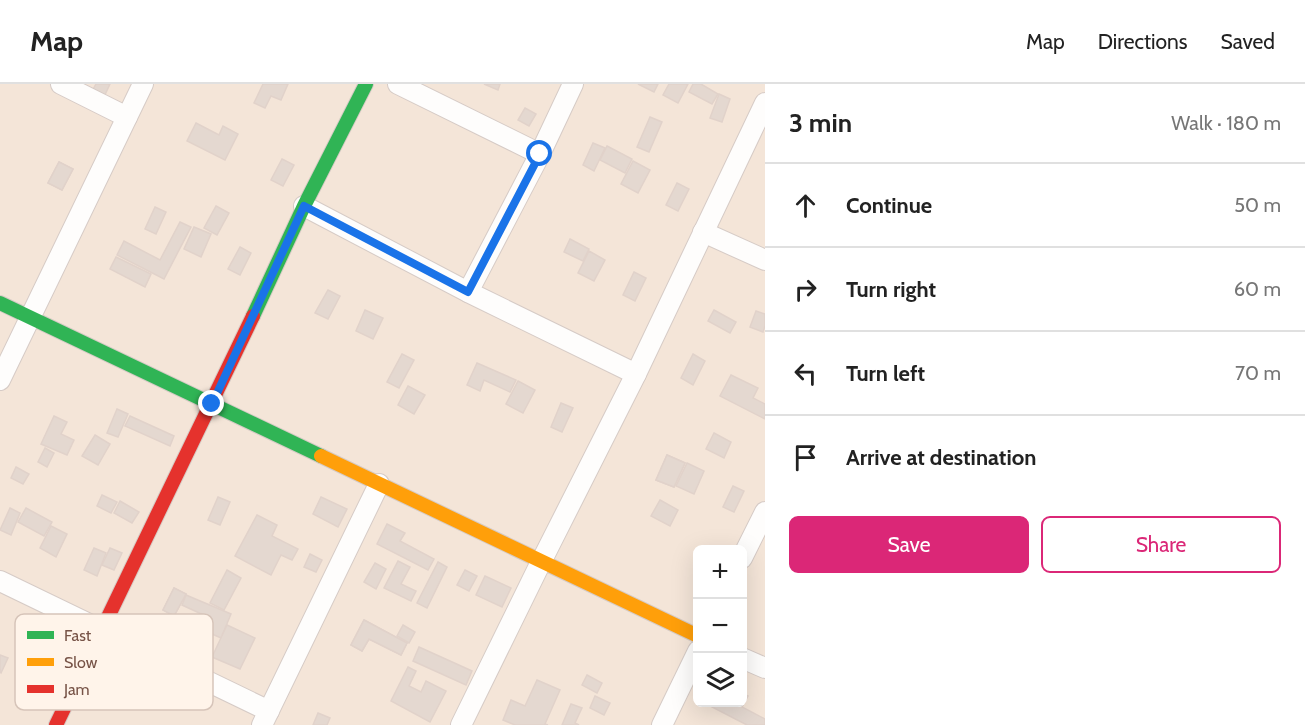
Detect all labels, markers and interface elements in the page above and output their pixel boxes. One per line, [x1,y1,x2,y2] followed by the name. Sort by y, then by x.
[30,24,83,58] text: Map
[1026,29,1065,54] text: Map
[1098,29,1187,54] text: Directions
[1220,29,1275,54] text: Saved
[789,107,852,139] text: 3 min
[1171,111,1281,135] text: Walk · 180 m
[526,140,552,166] route start
[789,189,822,222] icon: ahead
[846,192,932,219] text: Continue
[1234,193,1281,217] text: 50 m
[789,273,822,306] icon: right
[846,276,936,303] text: Turn right
[1234,277,1281,301] text: 60 m
[789,357,822,390] icon: left
[846,360,925,387] text: Turn left
[1235,361,1281,385] text: 70 m
[198,390,224,416] route end
[789,441,822,474] icon: arrive
[846,444,1036,471] text: Arrive at destination
[789,516,1029,573] button: Save
[1041,516,1281,573] button: Share
[693,545,747,707] map controls
[693,545,747,599] button: +
[693,599,747,653] button: −
[15,614,213,710] legend
[64,626,92,645] text: Fast
[64,653,98,672] text: Slow
[693,653,747,707] button: layers
[63,680,90,699] text: Jam

